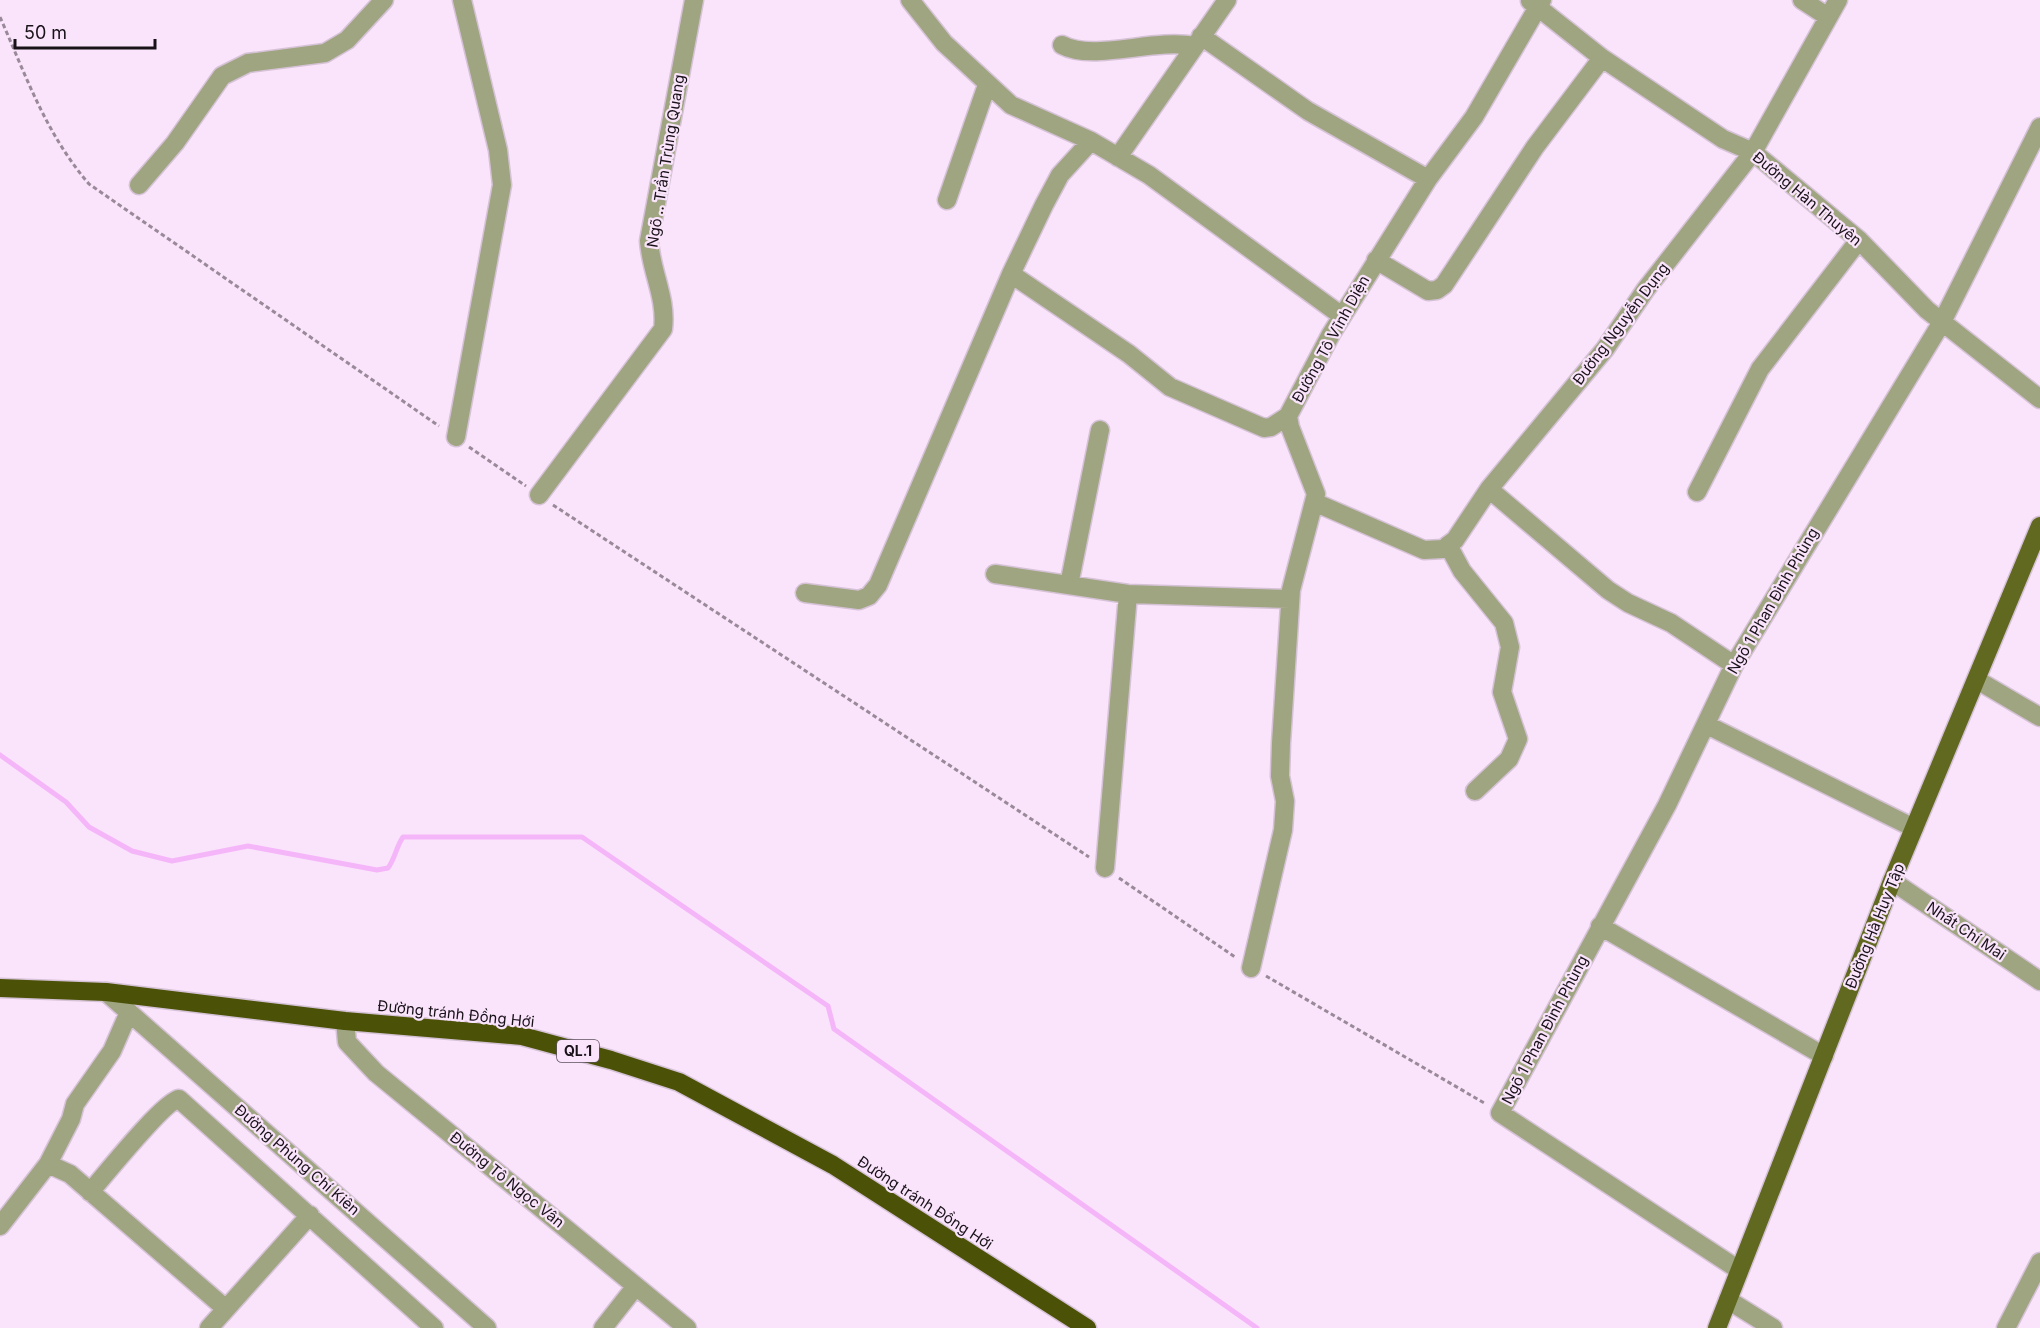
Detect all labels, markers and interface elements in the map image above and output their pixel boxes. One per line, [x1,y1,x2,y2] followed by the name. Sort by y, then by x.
[15,12,154,50] scale bar
[24,22,67,43] text: 50 m
[642,73,689,249] street label: Ngõ .. Trần Trùng Quang
[1749,147,1866,250] street label: Đường Hàn Thuyên
[1568,259,1673,388] street label: Đường Nguyễn Dụng
[1288,272,1373,406] street label: Đường Tô Vĩnh Diện
[1723,524,1822,677] street label: Ngõ 1 Phan Đình Phùng
[1841,860,1908,991] street label: Đường Hà Huy Tập
[1923,897,2009,964] street label: Nhất Chí Mai
[1497,952,1592,1107] street label: Ngõ 1 Phan Đình Phùng
[377,996,535,1031] street label: Đường tránh Đồng Hới
[557,1040,599,1062] road number: QL.1
[231,1100,364,1219] street label: Đường Phùng Chí Kiên
[446,1128,568,1232] street label: Đường Tô Ngọc Vân
[854,1152,997,1253] street label: Đường tránh Đồng Hới

